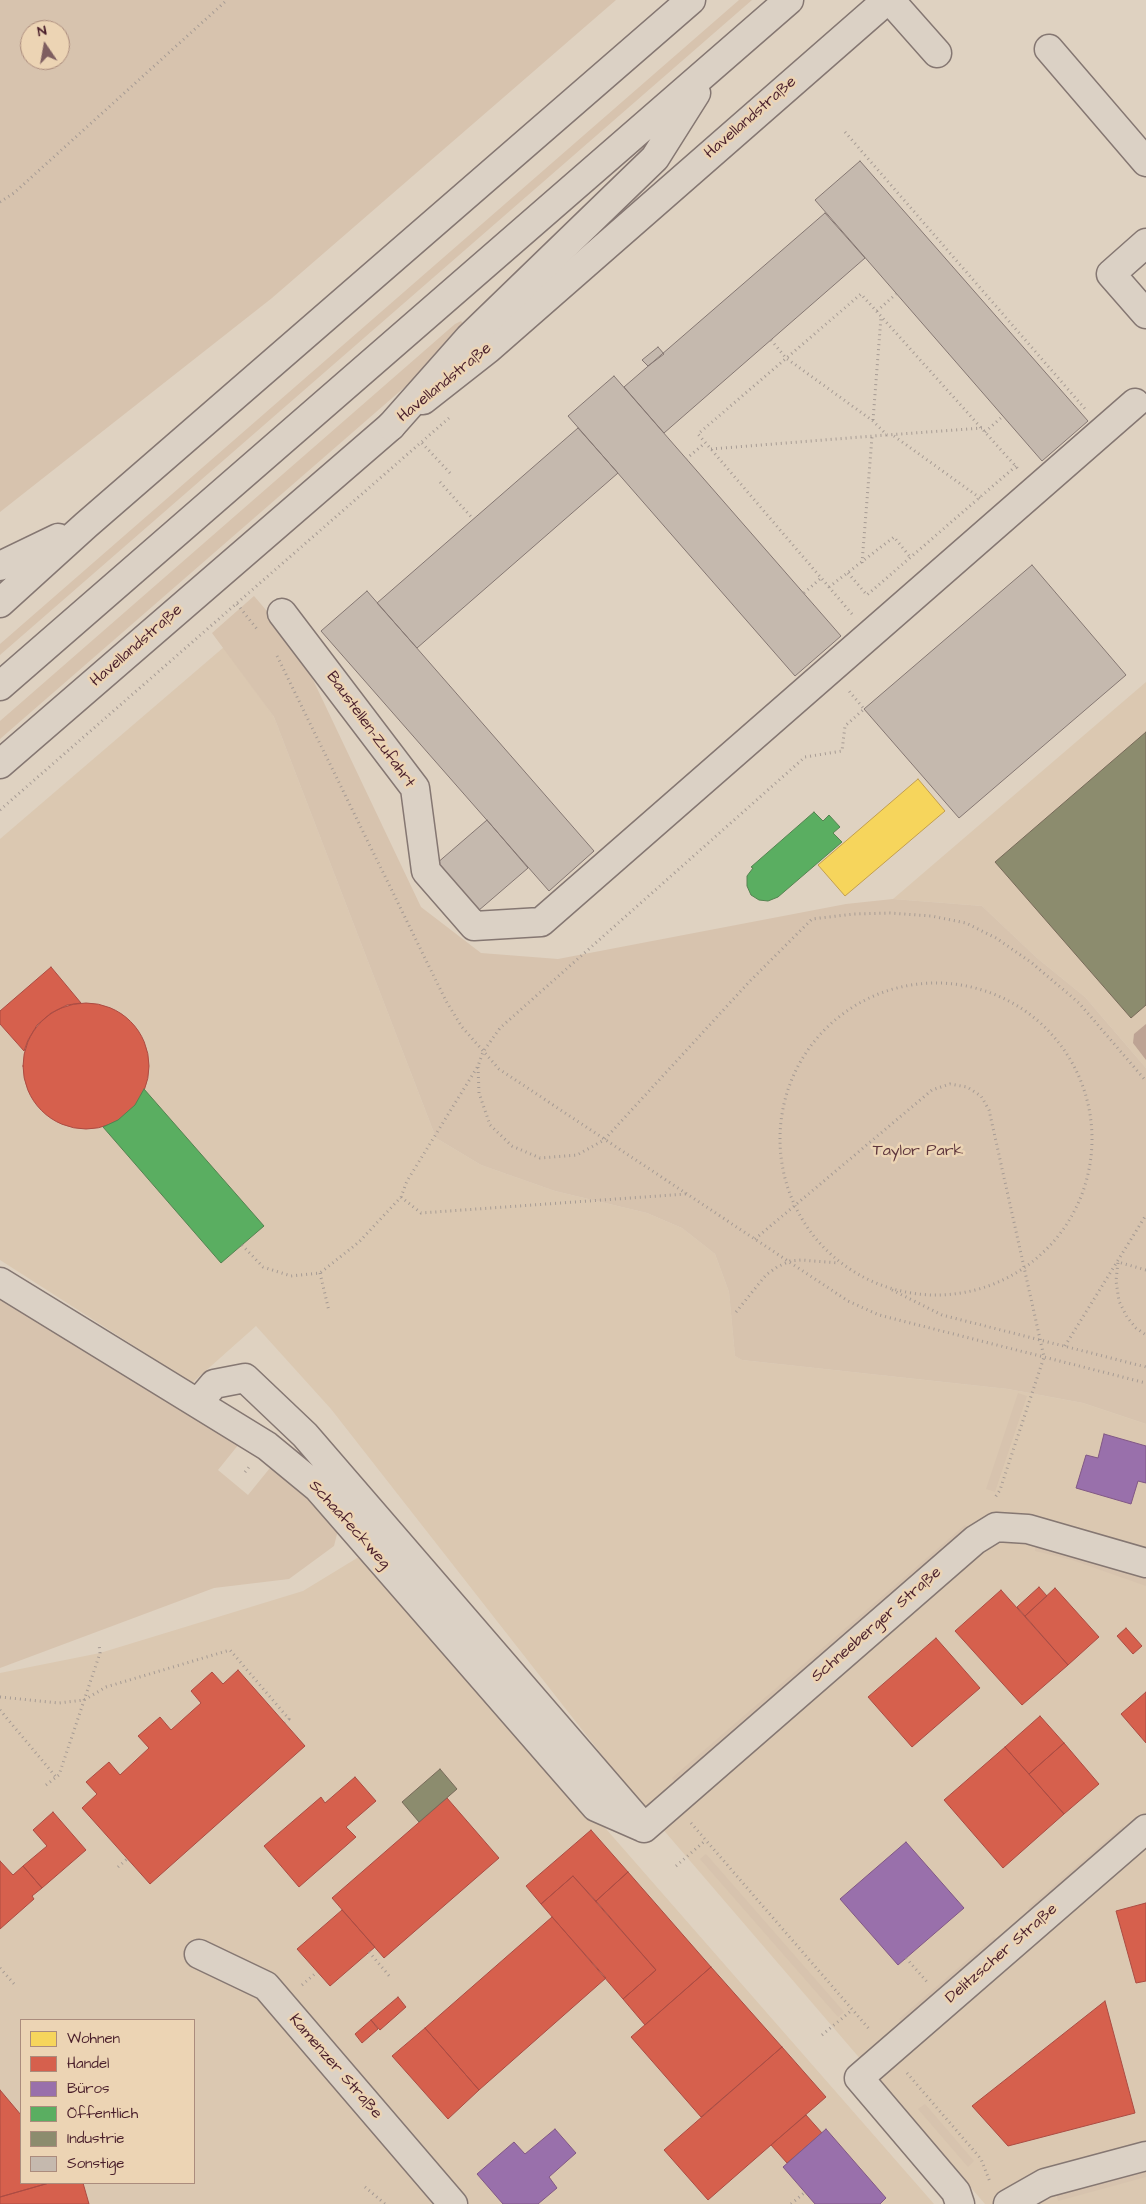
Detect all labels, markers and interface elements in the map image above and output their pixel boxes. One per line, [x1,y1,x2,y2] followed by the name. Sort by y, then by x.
[20,20,70,70] north arrow
[36,21,48,42] text: N
[701,73,801,163] street label: Havellandstraße
[394,339,496,427] street label: Havellandstraße
[87,601,187,691] street label: Havellandstraße
[321,668,419,792] street label: Baustellen-Zufahrt
[873,1142,963,1162] park label: Taylor Park
[304,1477,394,1573] street label: Schaafeckweg
[808,1563,946,1687] street label: Schneeberger Straße
[942,1900,1062,2008] street label: Delitzscher Straße
[284,2011,386,2123] street label: Kamenzer Straße
[20,2019,195,2184] legend
[67,2028,120,2049] text: Wohnen
[67,2053,109,2074] text: Handel
[67,2078,110,2099] text: Büros
[67,2103,138,2124] text: Öffentlich
[67,2128,124,2149] text: Industrie
[67,2153,124,2174] text: Sonstige

